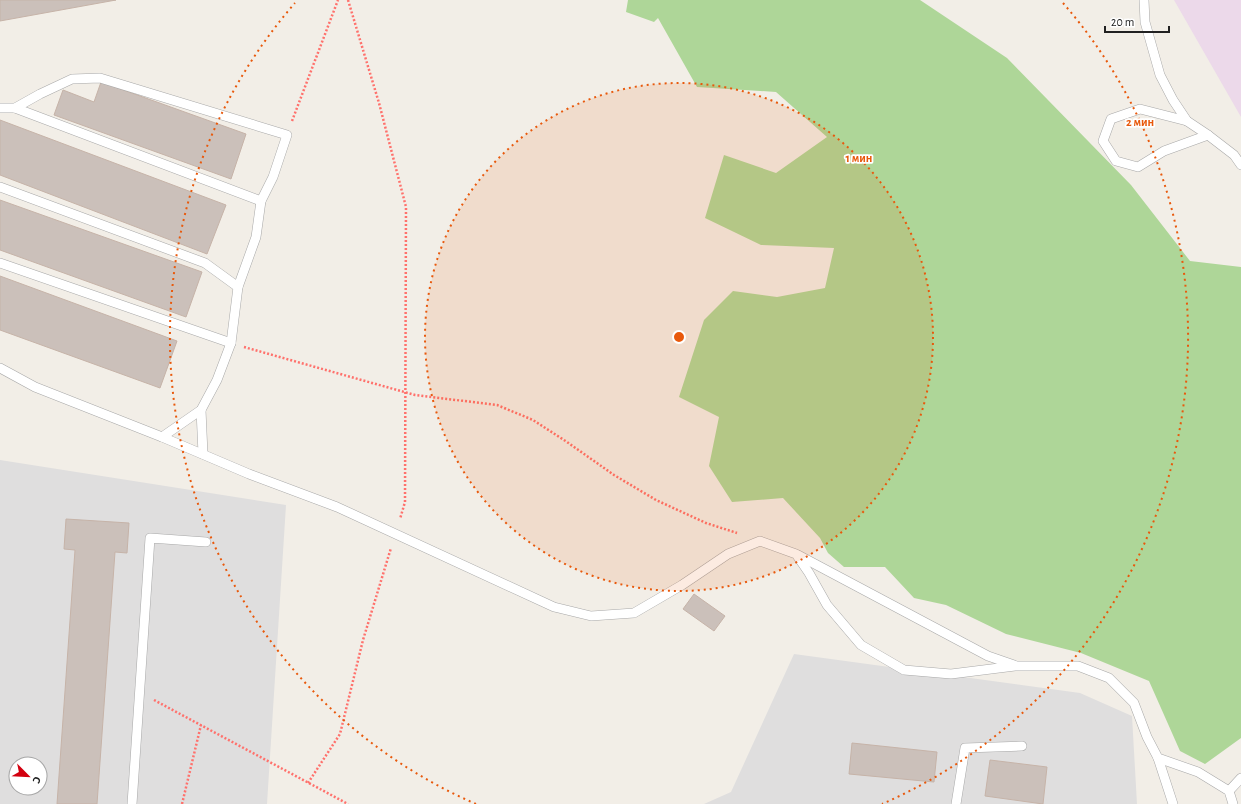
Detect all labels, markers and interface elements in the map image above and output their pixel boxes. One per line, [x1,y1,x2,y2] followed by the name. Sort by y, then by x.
[1105,8,1169,34] scale bar
[1111,16,1134,28] text: 20 m
[1126,116,1154,128] text: 2 мин
[846,152,872,164] text: 1 мин
[672,330,686,344] centre of rings
[8,756,48,796] north arrow
[30,775,43,785] text: С

